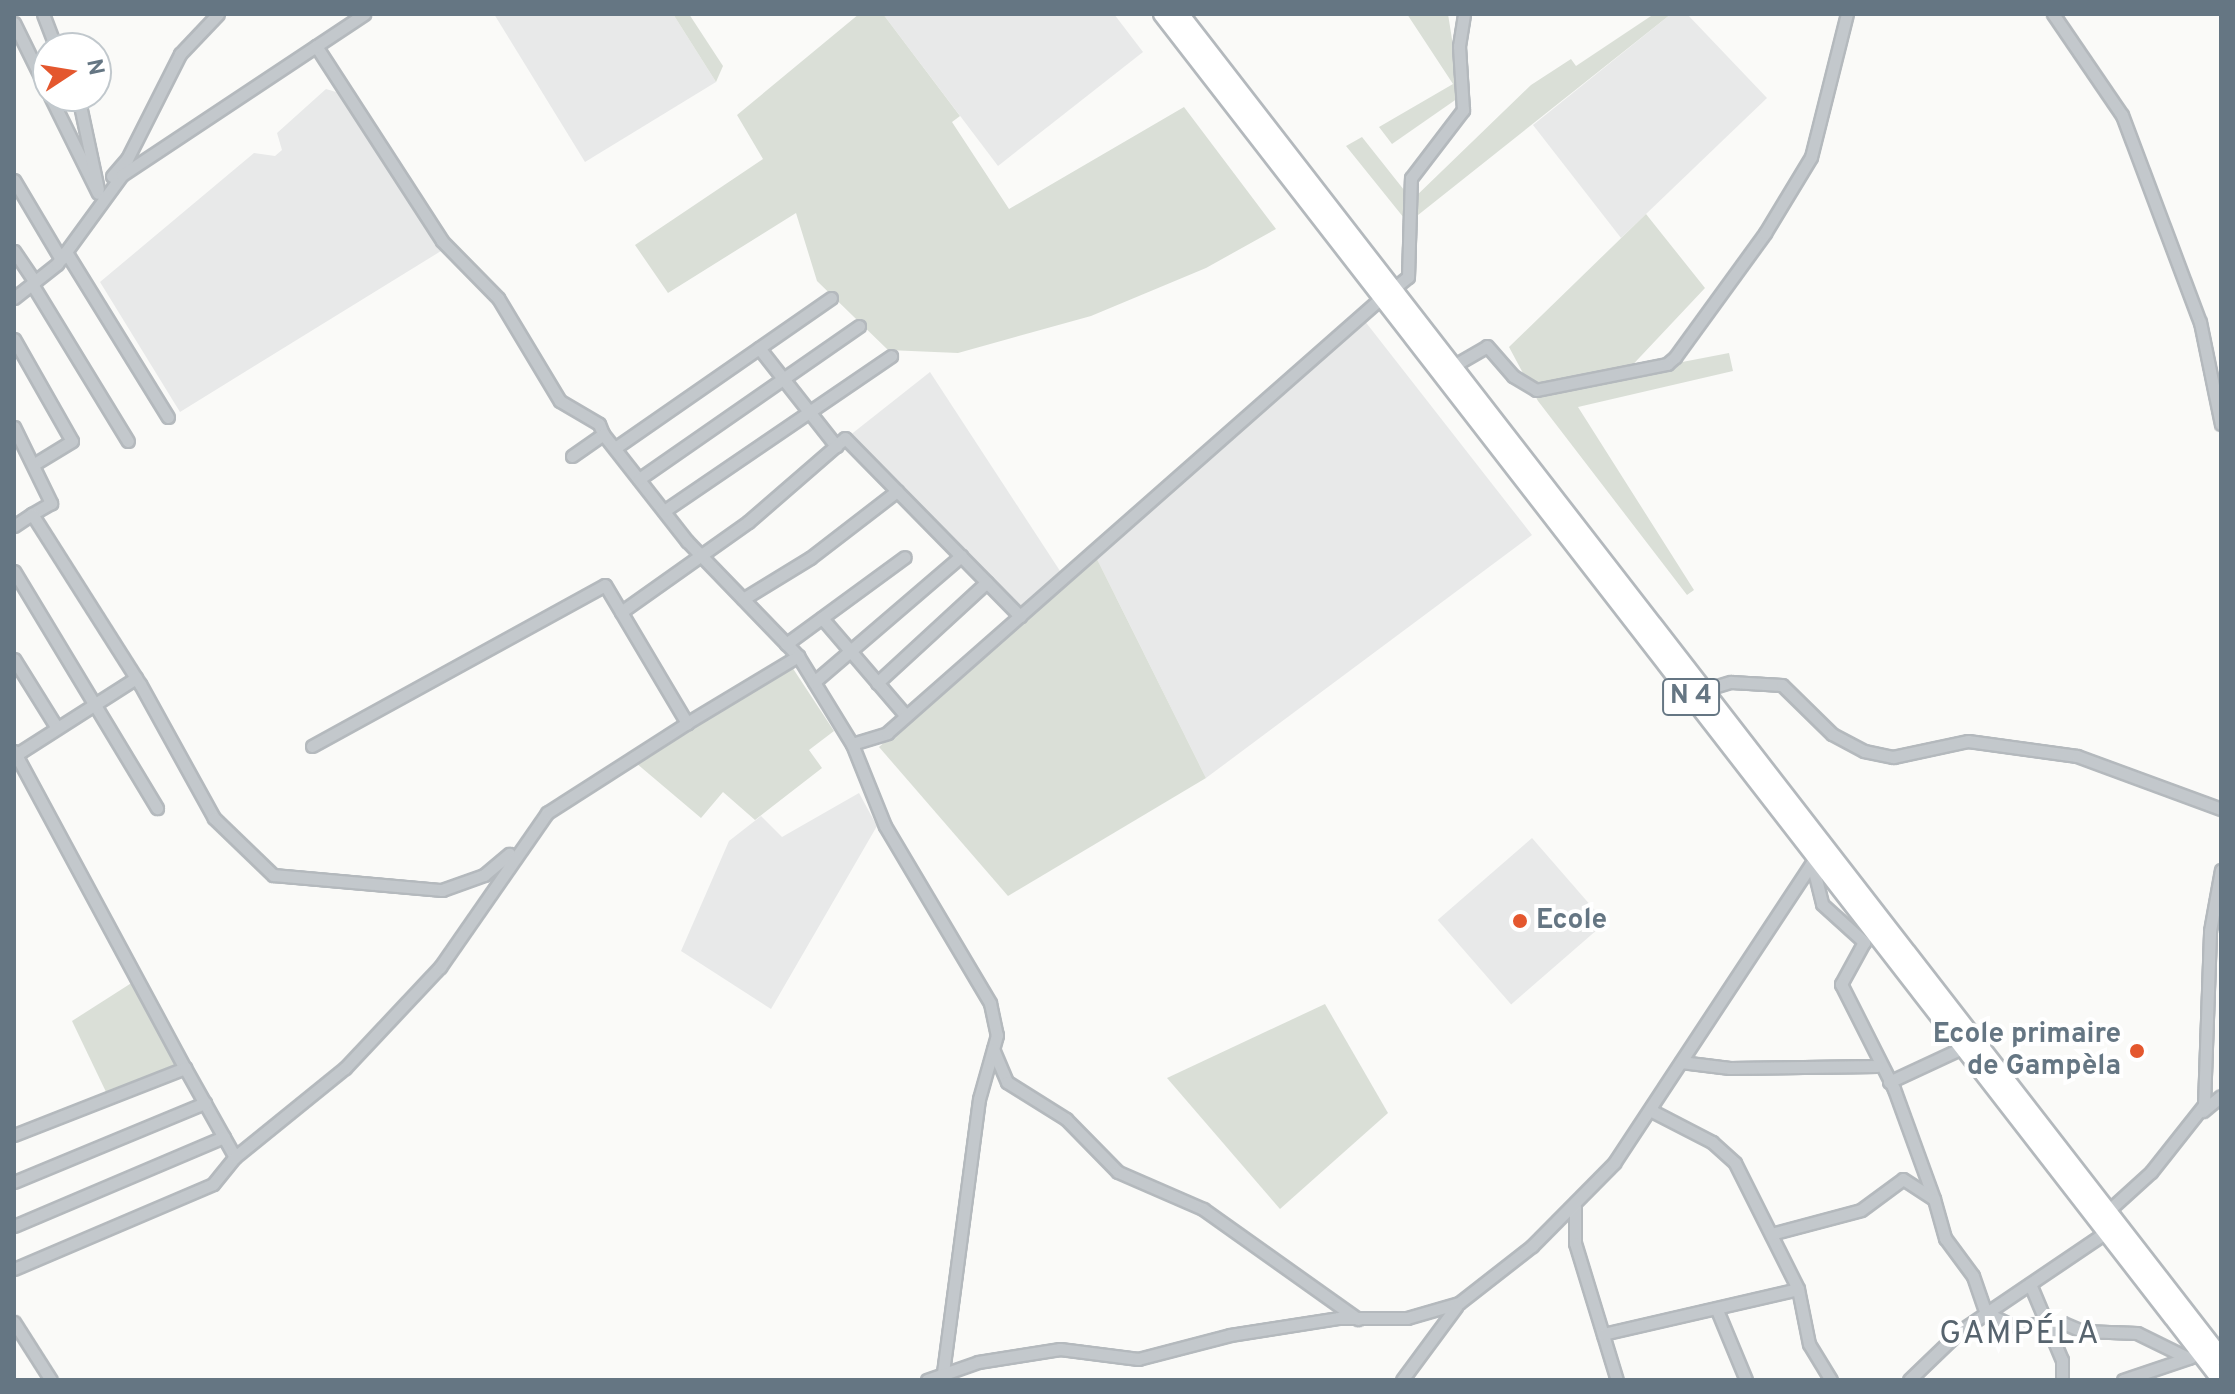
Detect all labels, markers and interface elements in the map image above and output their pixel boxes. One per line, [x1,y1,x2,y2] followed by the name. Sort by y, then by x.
[32,32,112,112] north arrow
[79,57,109,78] text: N
[1661,675,1721,719] road number: N 4
[1536,904,1607,938] place label: Ecole
[1511,912,1529,930] marker: Ecole
[1933,1018,2121,1084] place label: Ecole primaire de Gampèla
[2128,1042,2146,1060] marker: Ecole primaire de Gampèla
[1939,1316,2101,1354] district label: GAMPÉLA

